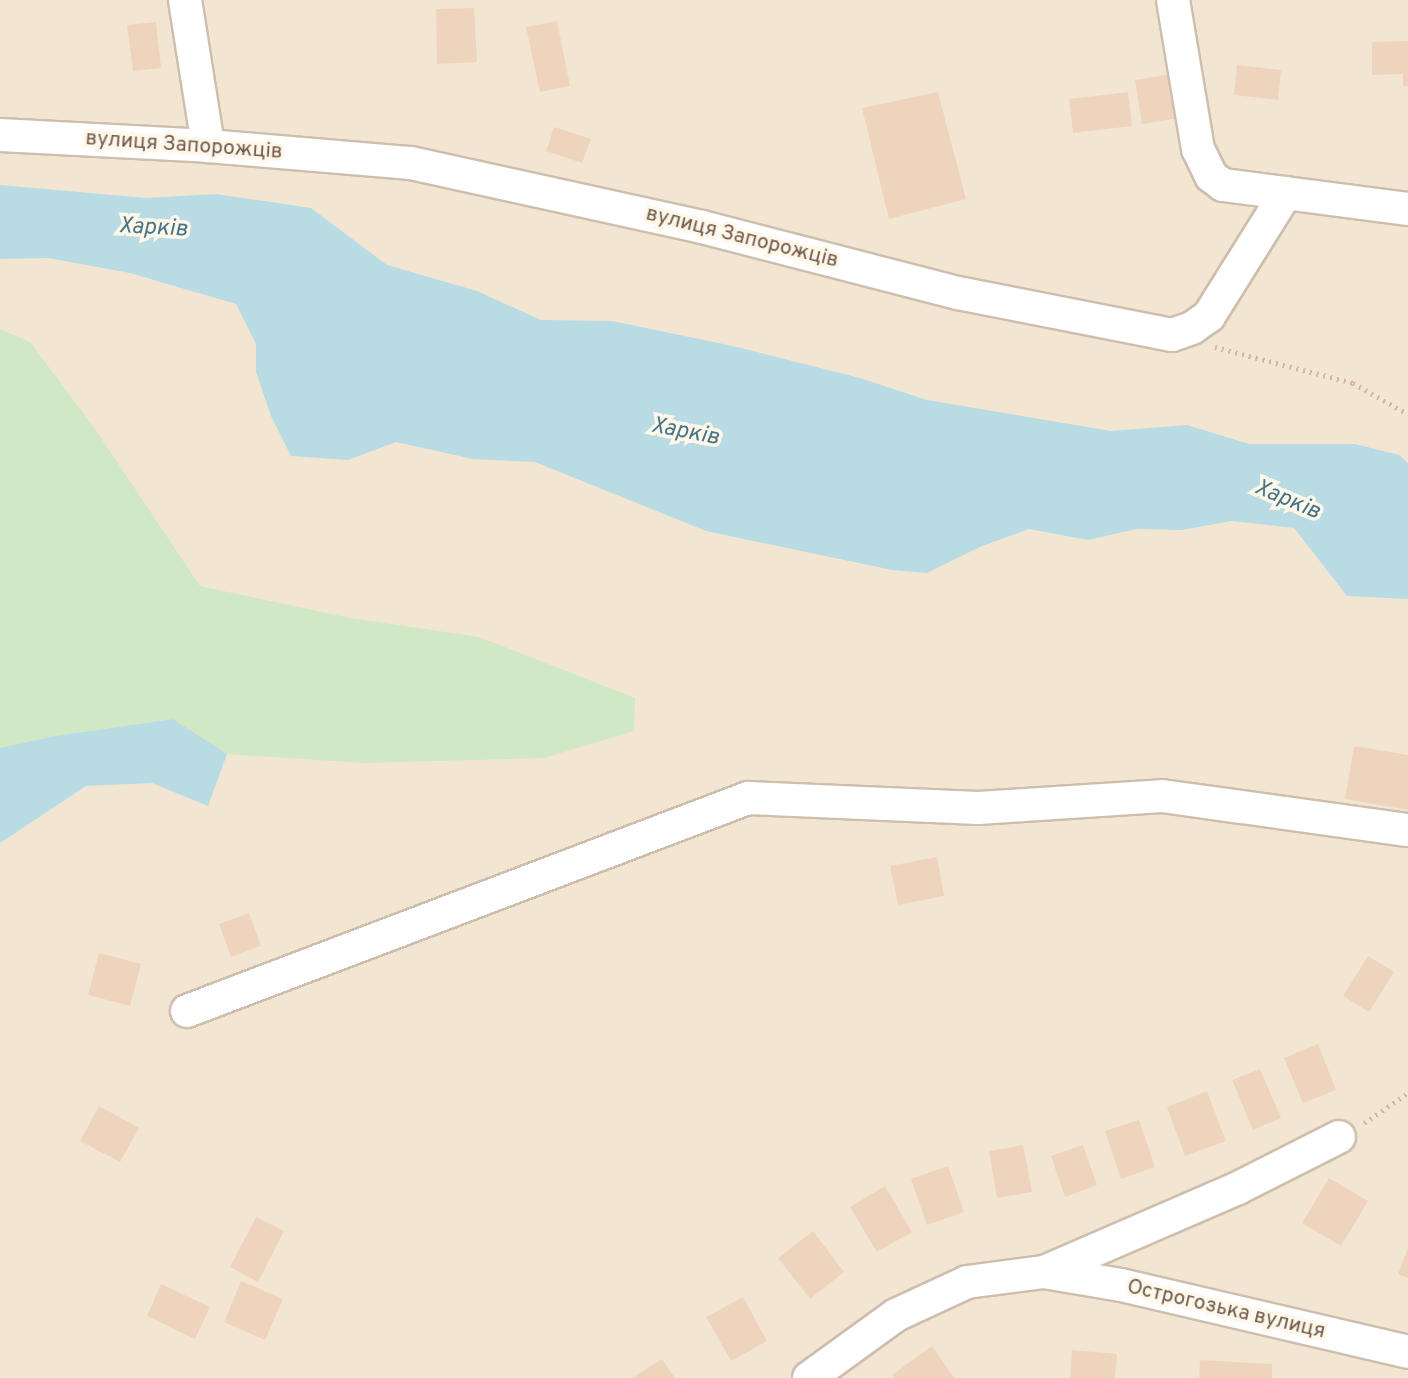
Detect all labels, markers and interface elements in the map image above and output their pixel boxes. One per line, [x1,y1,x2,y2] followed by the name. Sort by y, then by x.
[85,127,283,165] street label: вулиця Запорожців
[643,202,841,274] street label: вулиця Запорожців
[118,213,188,245] water label: Харків
[649,413,721,453] water label: Харків
[1250,475,1324,527] water label: Харків
[1124,1275,1328,1345] street label: Острогозька вулиця

